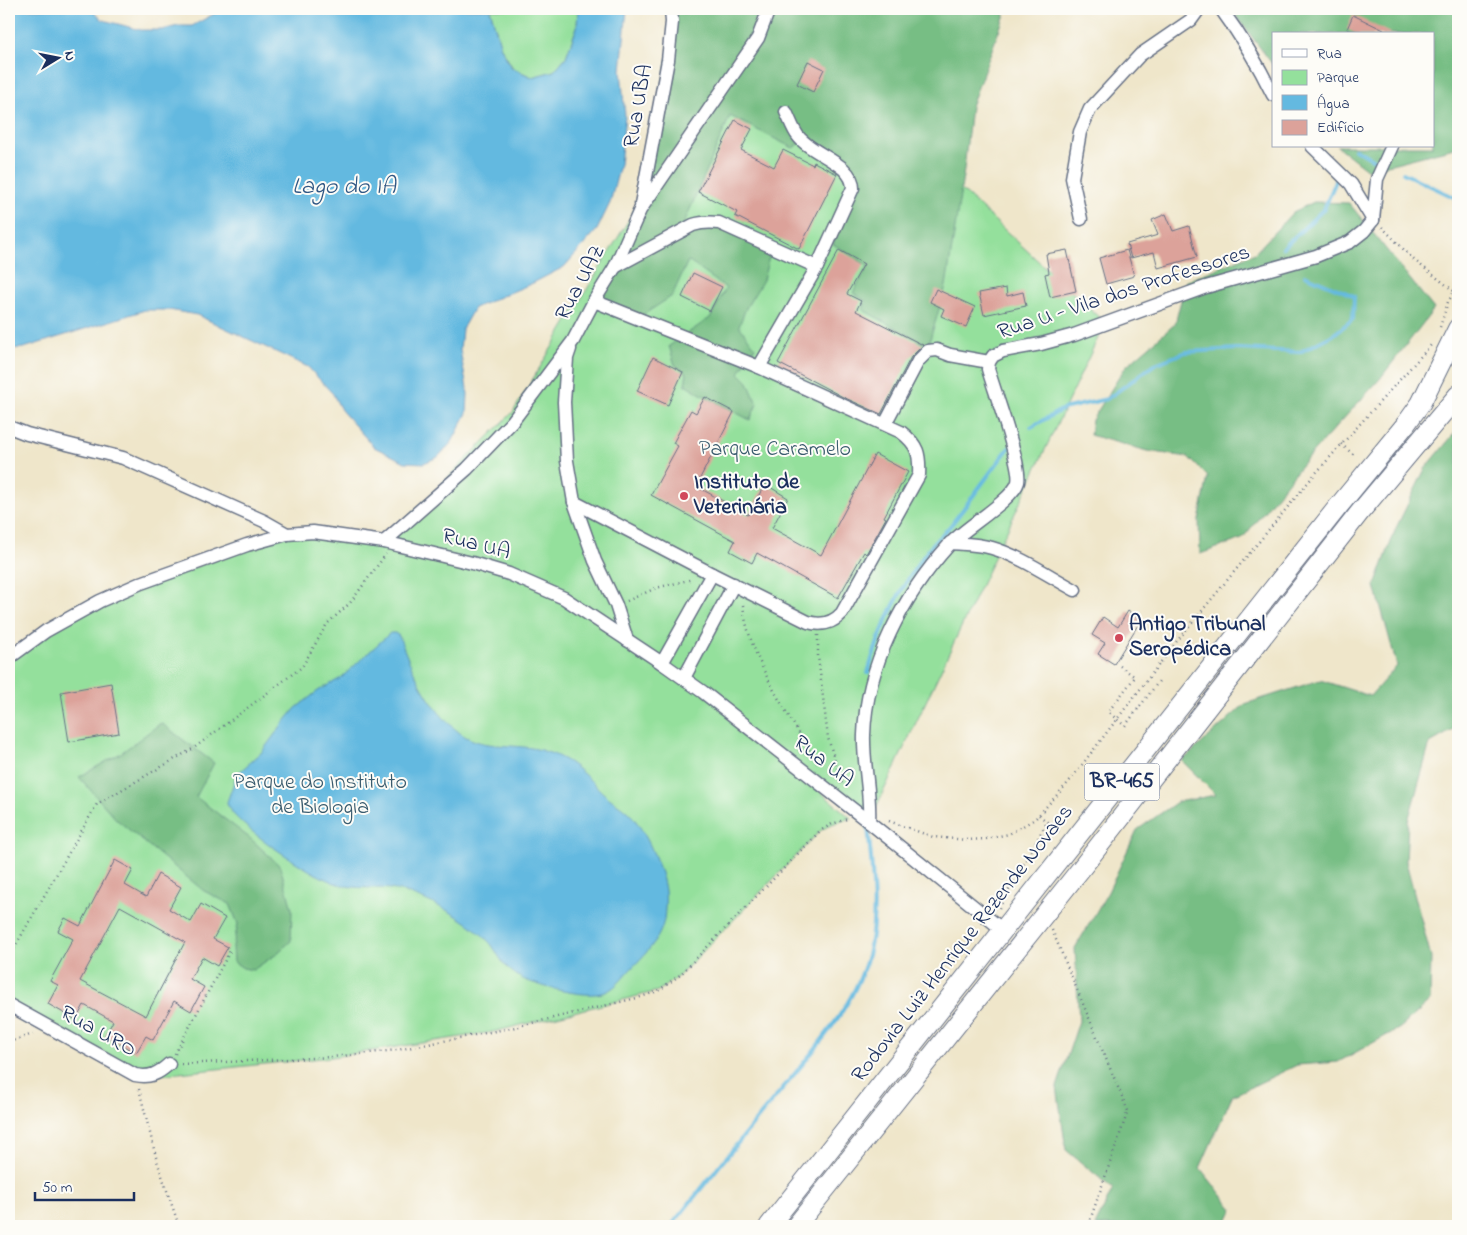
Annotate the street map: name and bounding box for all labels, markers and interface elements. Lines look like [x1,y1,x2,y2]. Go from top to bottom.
north arrow [32,32,82,82]
legend [1272,32,1434,148]
text: Rua [1317,43,1342,65]
text: N [58,50,80,62]
street label: Rua UBA [616,62,662,150]
text: Parque [1317,67,1359,89]
text: Água [1317,93,1350,116]
text: Edifício [1317,117,1364,139]
water label: Lago do IA [292,170,397,205]
street label: Rua U - Vila dos Professores [994,237,1254,349]
street label: Rua UAZ [548,239,614,327]
park label: Parque Caramelo [699,434,851,466]
place label: Instituto de Veterinária [693,467,800,524]
marker: Instituto de Veterinária [678,490,690,502]
street label: Rua UA [438,521,514,569]
place label: Antigo Tribunal Seropédica [1129,609,1266,666]
marker: Antigo Tribunal Seropédica [1113,632,1125,644]
street label: Rua UA [786,728,860,796]
road number: BR-465 [1084,764,1160,800]
park label: Parque do Instituto de Biologia [233,767,407,825]
street label: Rodovia Luiz Henrique Rezende Novaes [844,798,1082,1090]
street label: Rua URO [54,998,142,1066]
scale bar [35,1170,134,1202]
text: 50 m [42,1177,73,1199]

